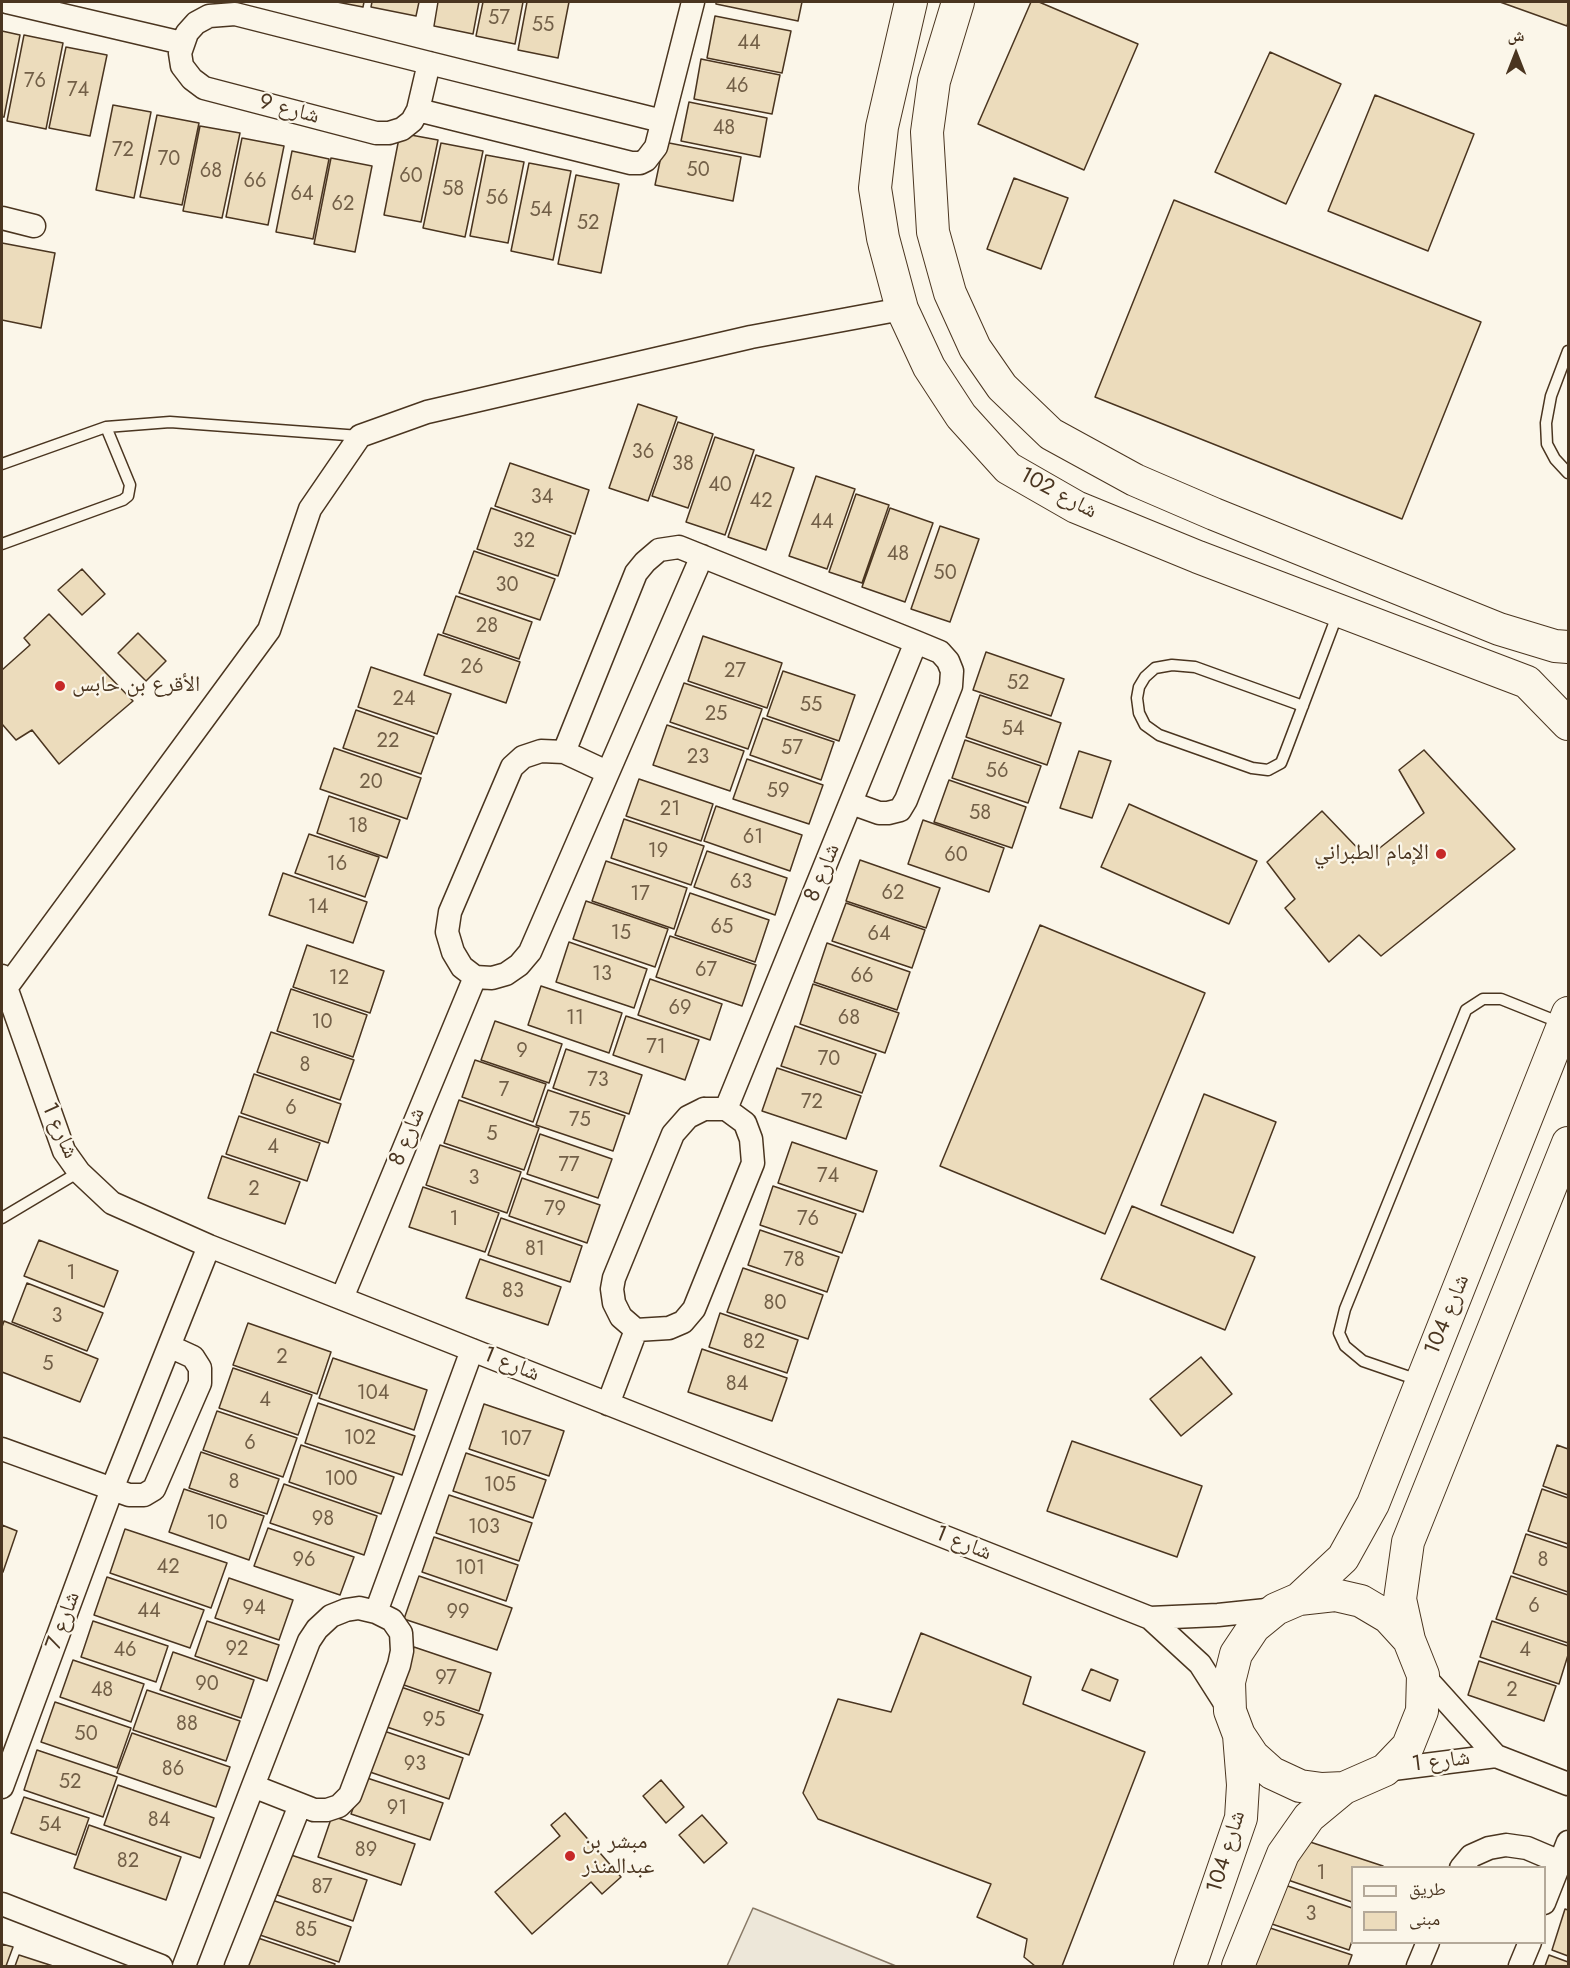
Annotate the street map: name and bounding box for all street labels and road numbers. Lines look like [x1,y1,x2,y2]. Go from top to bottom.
street label: شارع 9 [256,89,322,131]
street label: شارع 102 [1015,463,1101,525]
street label: شارع 8 [799,840,847,906]
street label: شارع 1 [35,1099,83,1163]
street label: شارع 8 [384,1104,432,1170]
street label: شارع 104 [1420,1271,1476,1359]
street label: شارع 1 [479,1342,543,1388]
street label: شارع 1 [931,1521,995,1567]
street label: شارع 7 [41,1588,87,1654]
street label: شارع 1 [1410,1745,1472,1779]
street label: شارع 104 [1202,1808,1252,1896]

